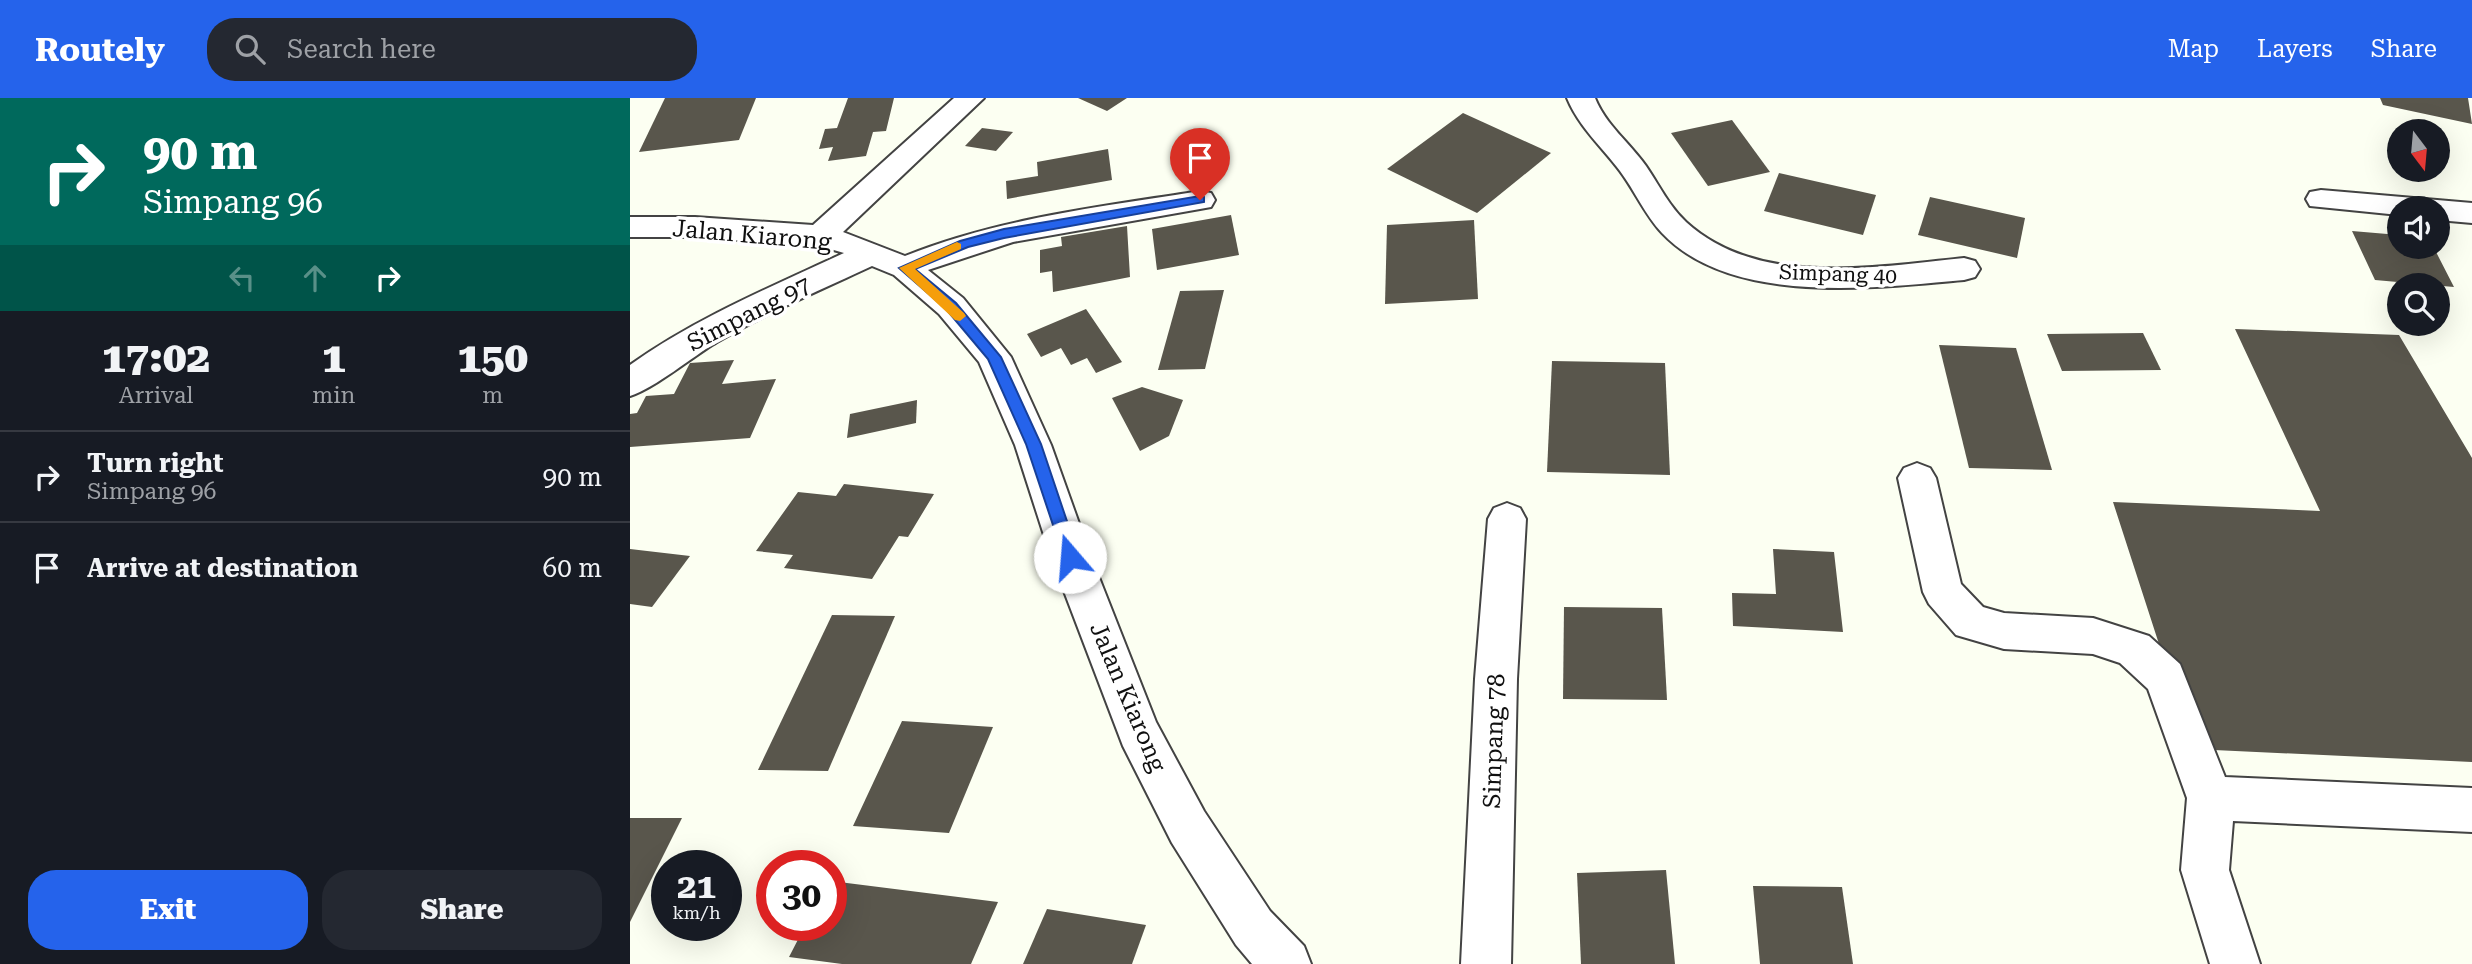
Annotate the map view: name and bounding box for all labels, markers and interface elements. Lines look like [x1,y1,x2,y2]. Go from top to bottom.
search box [207,18,697,81]
text: Routely [35,30,165,69]
icon: search [231,30,269,68]
text: Search here [287,34,436,64]
text: Map [2168,35,2219,63]
text: Layers [2257,35,2333,63]
text: Share [2371,35,2437,63]
north arrow [2387,119,2450,182]
map controls [2387,119,2450,336]
text: 90 m [143,124,258,181]
icon: right [28,126,119,217]
pin [1170,128,1230,200]
icon: arrive [1181,139,1219,177]
text: Simpang 96 [143,183,323,221]
button: sound [2387,196,2450,259]
street label: Jalan Kiarong [671,214,833,256]
icon: left [223,259,261,297]
icon: ahead [296,259,334,297]
icon: right [369,259,407,297]
street label: Simpang 40 [1779,260,1897,288]
street label: Simpang 97 [682,271,816,357]
button: search [2387,273,2450,336]
text: 17:02 [102,333,210,382]
text: 1 [322,333,346,382]
text: 150 [457,333,528,382]
text: Arrival [119,382,193,409]
text: min [312,382,355,409]
text: m [482,382,503,409]
text: Turn right [87,448,223,478]
icon: right [28,458,66,496]
text: 90 m [543,462,602,492]
text: Simpang 96 [87,478,216,505]
position arrow [1033,520,1107,594]
icon: arrive [28,549,66,587]
text: Arrive at destination [87,553,358,583]
text: 60 m [543,553,602,583]
street label: Jalan Kiarong [1084,618,1172,776]
street label: Simpang 78 [1478,673,1510,809]
speed limit sign: 30 [756,850,847,941]
text: 21 [677,866,716,907]
button: Exit [28,870,308,950]
button: Share [322,870,602,950]
text: km/h [672,902,721,923]

